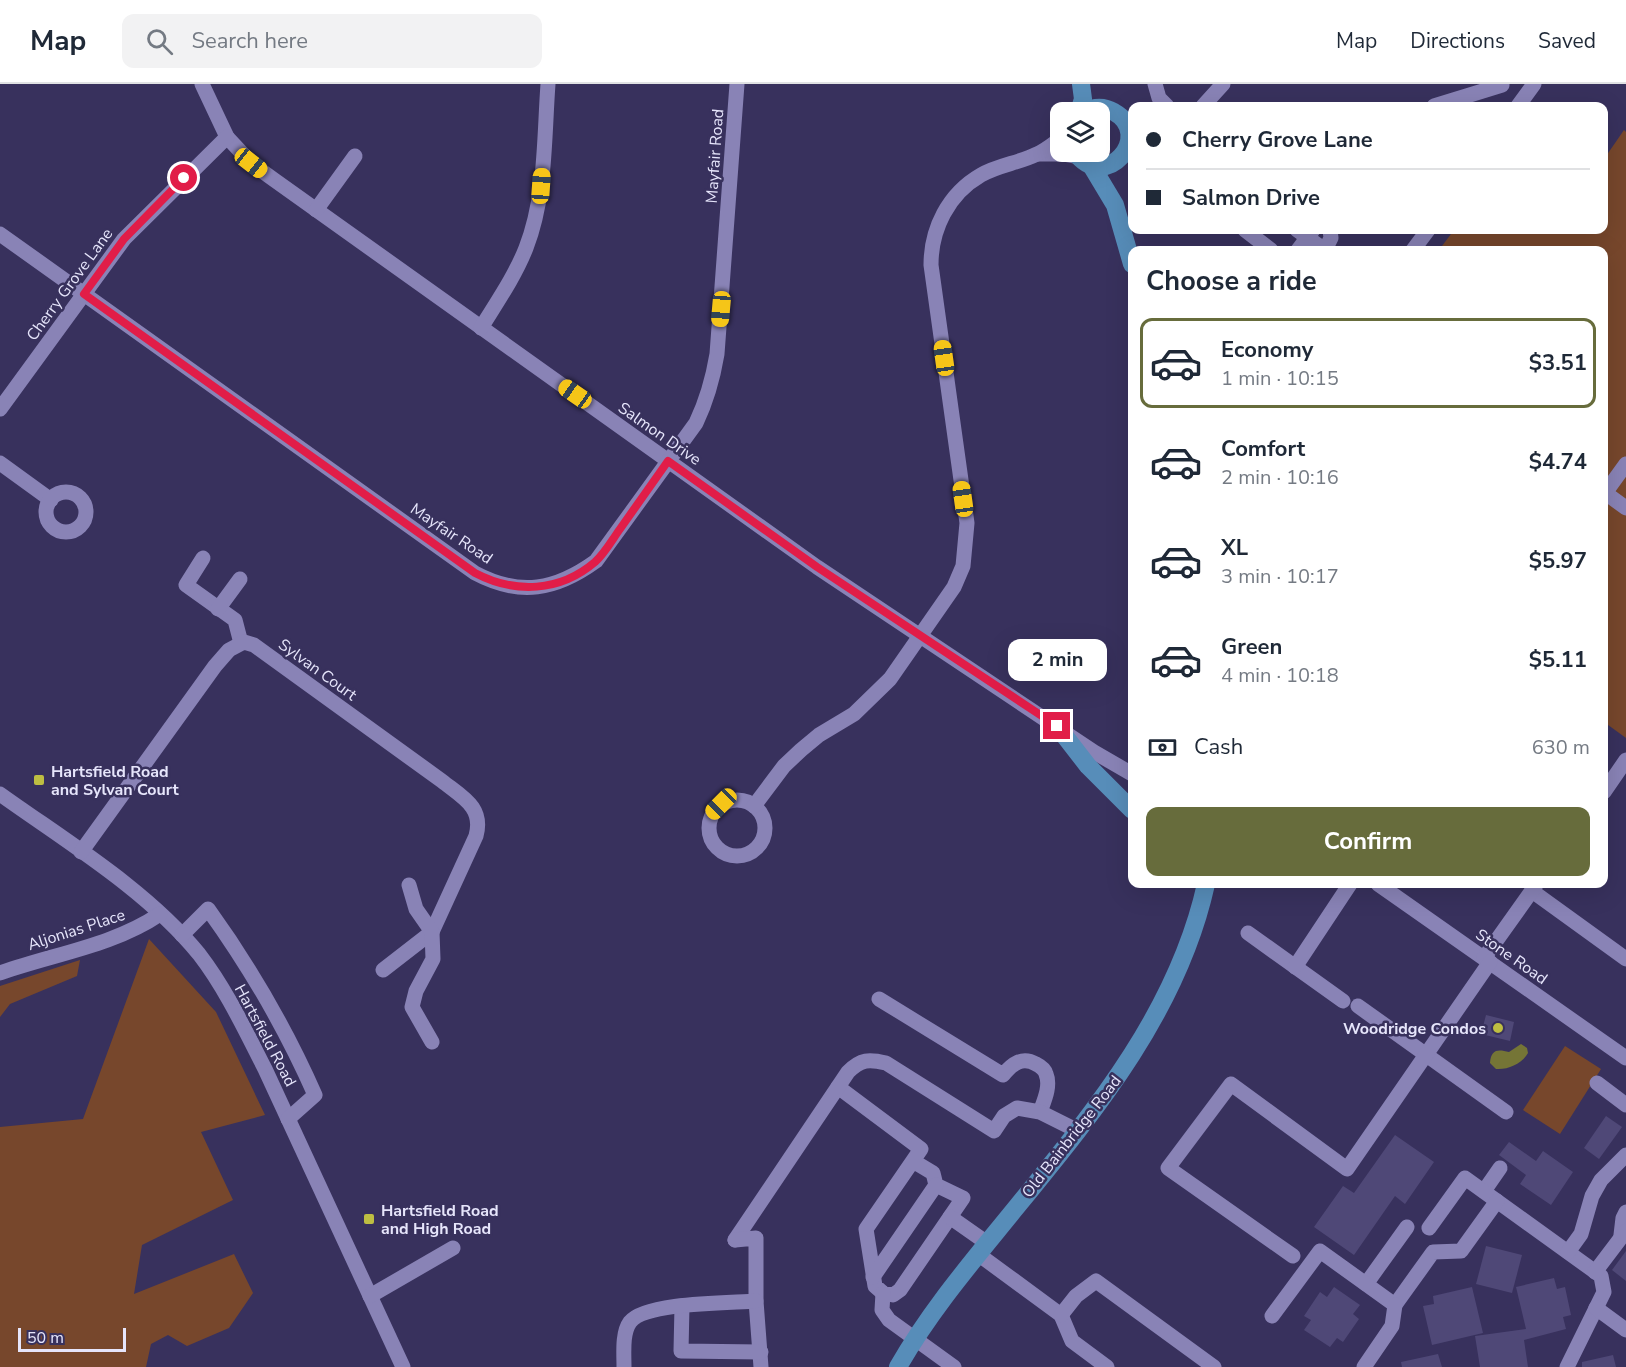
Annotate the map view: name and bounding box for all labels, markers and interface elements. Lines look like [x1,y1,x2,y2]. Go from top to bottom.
search box [122,14,542,68]
text: Map [30,22,86,60]
icon: search [143,25,176,58]
text: Search here [191,26,308,56]
text: Map [1336,27,1377,55]
text: Directions [1410,27,1505,55]
text: Saved [1538,27,1596,55]
map controls [1050,102,1110,162]
button: layers [1050,102,1110,162]
street label: Mayfair Road [701,108,729,204]
text: Cherry Grove Lane [1182,125,1373,155]
car [231,145,271,181]
route start [170,164,197,191]
car [531,167,551,205]
text: Salmon Drive [1182,183,1320,213]
street label: Cherry Grove Lane [21,224,118,345]
text: Choose a ride [1146,263,1317,300]
car [710,290,732,328]
text: Economy [1221,335,1313,365]
icon: car [1149,336,1203,390]
car [933,339,955,377]
text: $3.51 [1529,348,1587,378]
text: 1 min · 10:15 [1221,365,1339,392]
car [555,376,595,412]
street label: Salmon Drive [613,397,705,471]
text: Comfort [1221,434,1305,464]
icon: car [1149,435,1203,489]
text: $4.74 [1529,447,1587,477]
text: 2 min · 10:16 [1221,464,1339,491]
car [952,480,974,518]
street label: Mayfair Road [406,498,497,569]
text: XL [1221,533,1248,563]
icon: car [1149,534,1203,588]
text: $5.97 [1529,546,1587,576]
text: 3 min · 10:17 [1221,563,1339,590]
text: Green [1221,632,1282,662]
icon: car [1149,633,1203,687]
street label: Sylvan Court [274,634,361,706]
callout: 2 min [1008,639,1106,681]
text: $5.11 [1529,645,1587,675]
text: 2 min [1032,646,1083,673]
text: 4 min · 10:18 [1221,662,1339,689]
route end [1043,712,1070,739]
icon: cash [1146,731,1179,764]
text: Cash [1194,732,1243,762]
text: 630 m [1532,734,1590,761]
place label: Hartsfield Road and Sylvan Court [51,761,180,801]
marker: Hartsfield Road and Sylvan Court [32,773,46,787]
car [702,785,740,823]
button: Confirm [1146,807,1590,876]
street label: Aljonias Place [25,904,128,956]
street label: Stone Road [1471,924,1552,990]
street label: Hartsfield Road [229,980,301,1090]
place label: Woodridge Condos [1343,1018,1486,1040]
marker: Woodridge Condos [1491,1021,1505,1035]
street label: Old Bainbridge Road [1017,1071,1127,1202]
place label: Hartsfield Road and High Road [381,1200,499,1240]
marker: Hartsfield Road and High Road [362,1212,376,1226]
scale bar [18,1325,126,1352]
text: 50 m [27,1327,64,1349]

